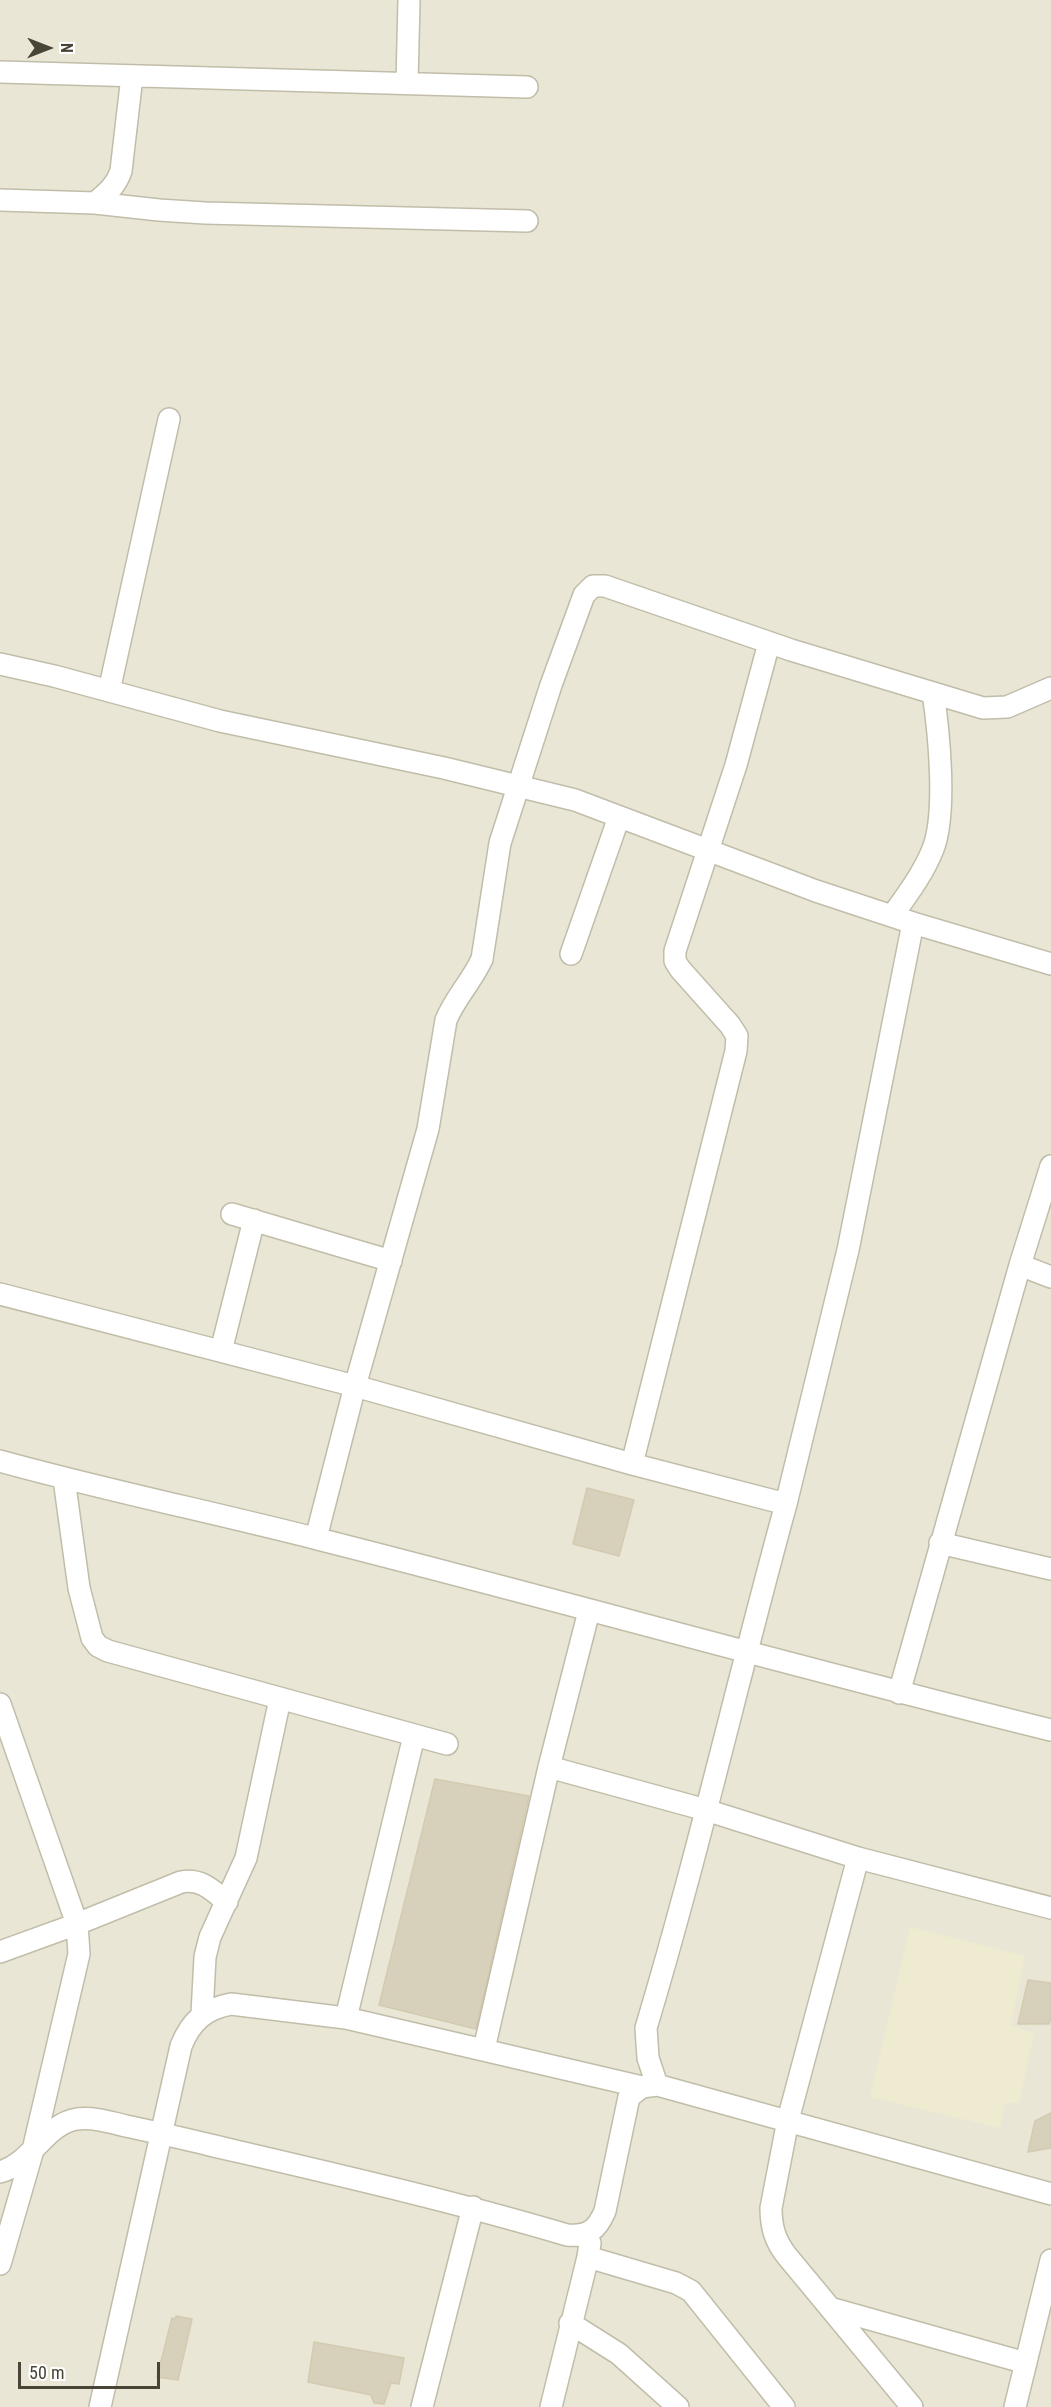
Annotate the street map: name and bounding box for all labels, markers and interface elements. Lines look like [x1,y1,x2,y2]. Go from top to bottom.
north arrow [18,18,78,78]
text: N [57,43,76,53]
scale bar [21,2350,164,2388]
text: 50 m [29,2362,64,2383]

